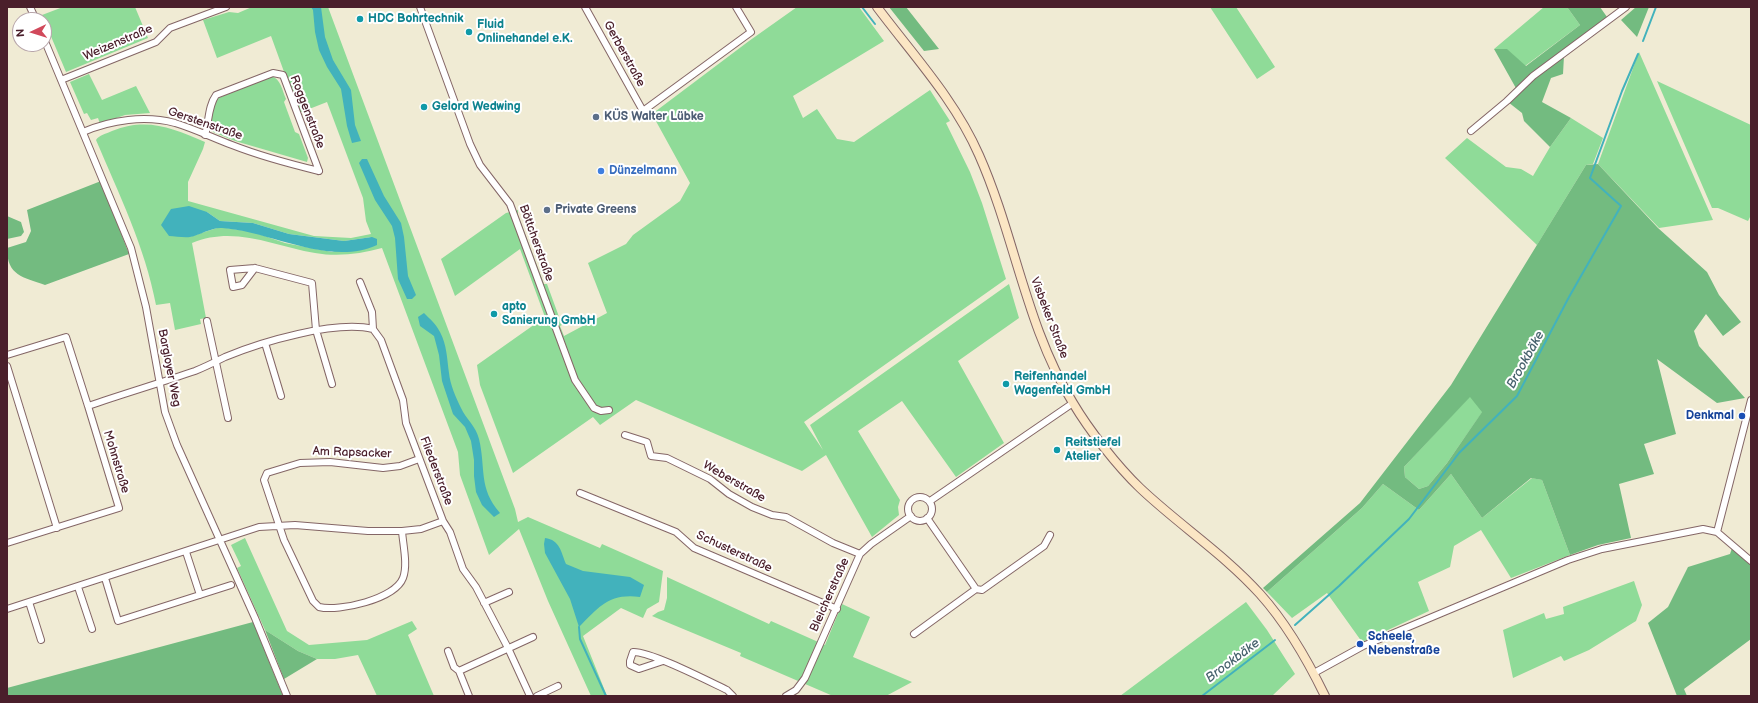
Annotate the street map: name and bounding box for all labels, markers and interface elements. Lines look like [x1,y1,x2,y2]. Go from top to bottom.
north arrow [12,12,52,52]
place label: HDC Bohrtechnik [368,12,464,26]
marker: HDC Bohrtechnik [355,14,365,24]
place label: Fluid Onlinehandel e.K. [477,18,573,46]
street label: Gerberstraße [600,19,648,89]
street label: Weizenstraße [81,22,155,64]
marker: Fluid Onlinehandel e.K. [464,27,474,37]
text: N [14,28,27,37]
street label: Roggenstraße [286,73,328,151]
place label: Gelord Wedwing [432,100,521,114]
marker: Gelord Wedwing [419,102,429,112]
street label: Gerstenstraße [166,105,244,143]
place label: KÜS Walter Lübke [604,110,704,124]
marker: KÜS Walter Lübke [591,112,601,122]
place label: Dünzelmann [609,164,677,178]
marker: Dünzelmann [596,166,606,176]
street label: Böttcherstraße [515,203,557,283]
place label: Private Greens [555,203,636,217]
marker: Private Greens [542,205,552,215]
street label: Visbeker Straße [1027,275,1071,361]
place label: apto Sanierung GmbH [502,300,596,328]
marker: apto Sanierung GmbH [489,309,499,319]
street label: Bargloyer Weg [154,328,184,408]
water label: Brookbäke [1504,328,1548,392]
place label: Reifenhandel Wagenfeld GmbH [1014,370,1111,398]
marker: Reifenhandel Wagenfeld GmbH [1001,379,1011,389]
place label: Denkmal [1686,409,1734,423]
marker: Denkmal [1737,411,1747,421]
street label: Mohnstraße [100,429,132,495]
street label: Fliederstraße [416,435,456,507]
place label: Reitstiefel Atelier [1065,436,1121,464]
street label: Am Rapsacker [312,444,392,462]
marker: Reitstiefel Atelier [1052,445,1062,455]
street label: Weberstraße [700,458,768,506]
street label: Schusterstraße [694,528,774,576]
street label: Bleicherstraße [807,556,853,634]
place label: Scheele, Nebenstraße [1368,630,1440,658]
water label: Brookbäke [1203,636,1263,686]
marker: Scheele, Nebenstraße [1355,639,1365,649]

